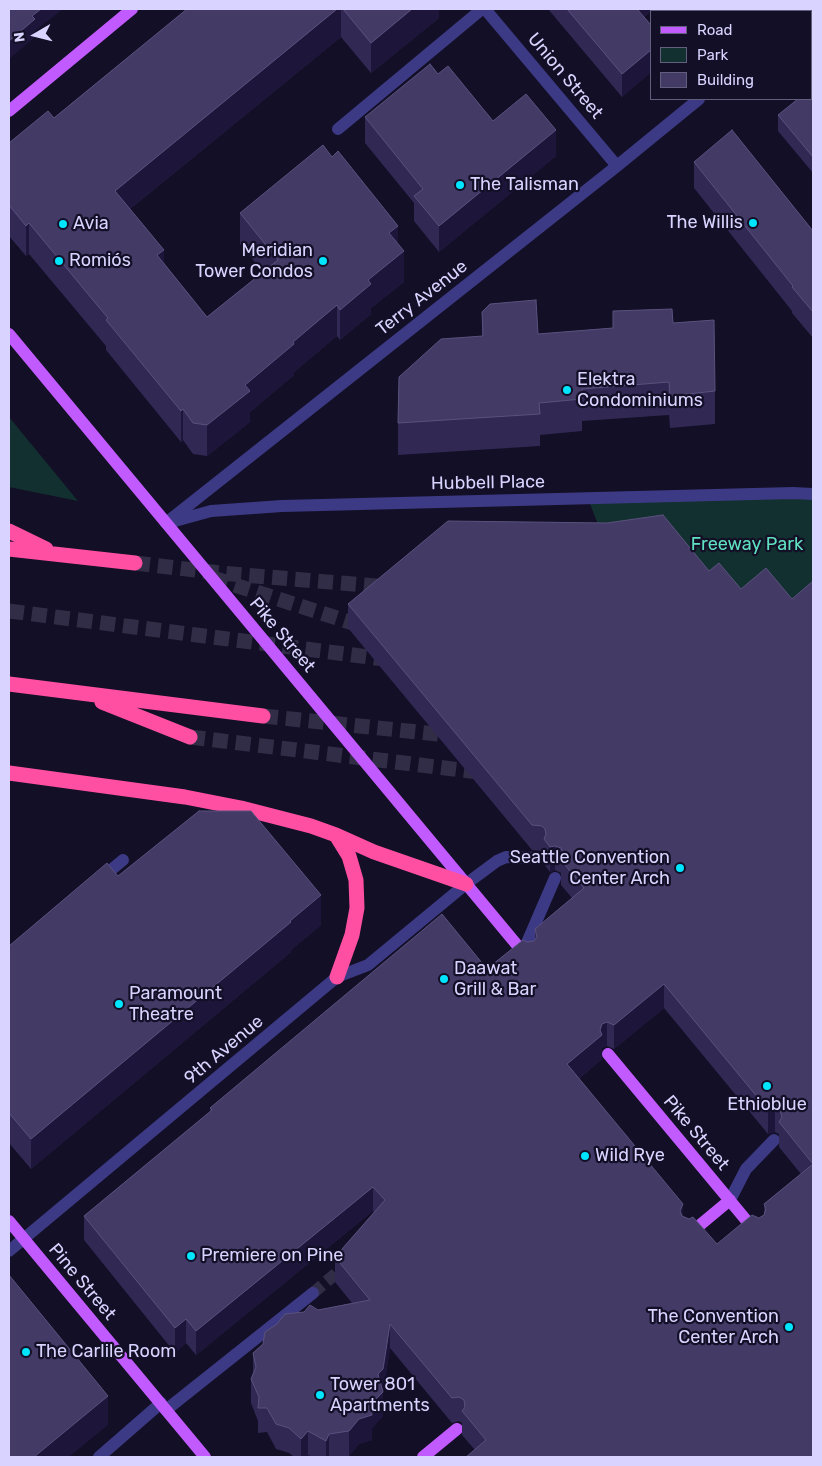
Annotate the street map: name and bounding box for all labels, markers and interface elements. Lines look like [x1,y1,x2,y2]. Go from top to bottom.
north arrow [10,10,60,60]
legend [650,10,812,100]
text: Road [697,21,733,39]
street label: Union Street [523,29,607,123]
text: N [11,31,29,43]
text: Park [697,46,728,64]
text: Building [697,71,754,89]
place label: The Talisman [470,174,579,196]
marker: The Talisman [454,179,466,191]
place label: The Willis [666,212,743,234]
place label: Avia [73,213,109,235]
marker: The Willis [747,217,759,229]
marker: Avia [57,218,69,230]
place label: Meridian Tower Condos [195,240,313,282]
place label: Romiós [69,250,131,272]
marker: Romiós [53,255,65,267]
marker: Meridian Tower Condos [317,255,329,267]
street label: Terry Avenue [372,256,472,340]
place label: Elektra Condominiums [577,369,703,412]
marker: Elektra Condominiums [561,384,573,396]
street label: Hubbell Place [431,471,545,495]
park label: Freeway Park [691,534,803,556]
street label: Pike Street [244,593,320,677]
place label: Seattle Convention Center Arch [510,847,670,890]
marker: Seattle Convention Center Arch [674,862,686,874]
place label: Daawat Grill & Bar [454,958,536,1001]
marker: Daawat Grill & Bar [438,973,450,985]
place label: Paramount Theatre [129,983,222,1026]
marker: Paramount Theatre [113,998,125,1010]
street label: 9th Avenue [180,1011,268,1089]
marker: Ethioblue [761,1080,773,1092]
street label: Pike Street [658,1091,734,1175]
place label: Ethioblue [727,1094,807,1116]
place label: Wild Rye [595,1145,665,1167]
marker: Wild Rye [579,1150,591,1162]
street label: Pine Street [44,1239,120,1325]
place label: Premiere on Pine [201,1245,343,1267]
marker: Premiere on Pine [185,1250,197,1262]
place label: The Convention Center Arch [647,1306,779,1348]
marker: The Convention Center Arch [783,1321,795,1333]
place label: The Carlile Room [36,1341,176,1363]
marker: The Carlile Room [20,1346,32,1358]
place label: Tower 801 Apartments [330,1374,430,1416]
marker: Tower 801 Apartments [314,1389,326,1401]

